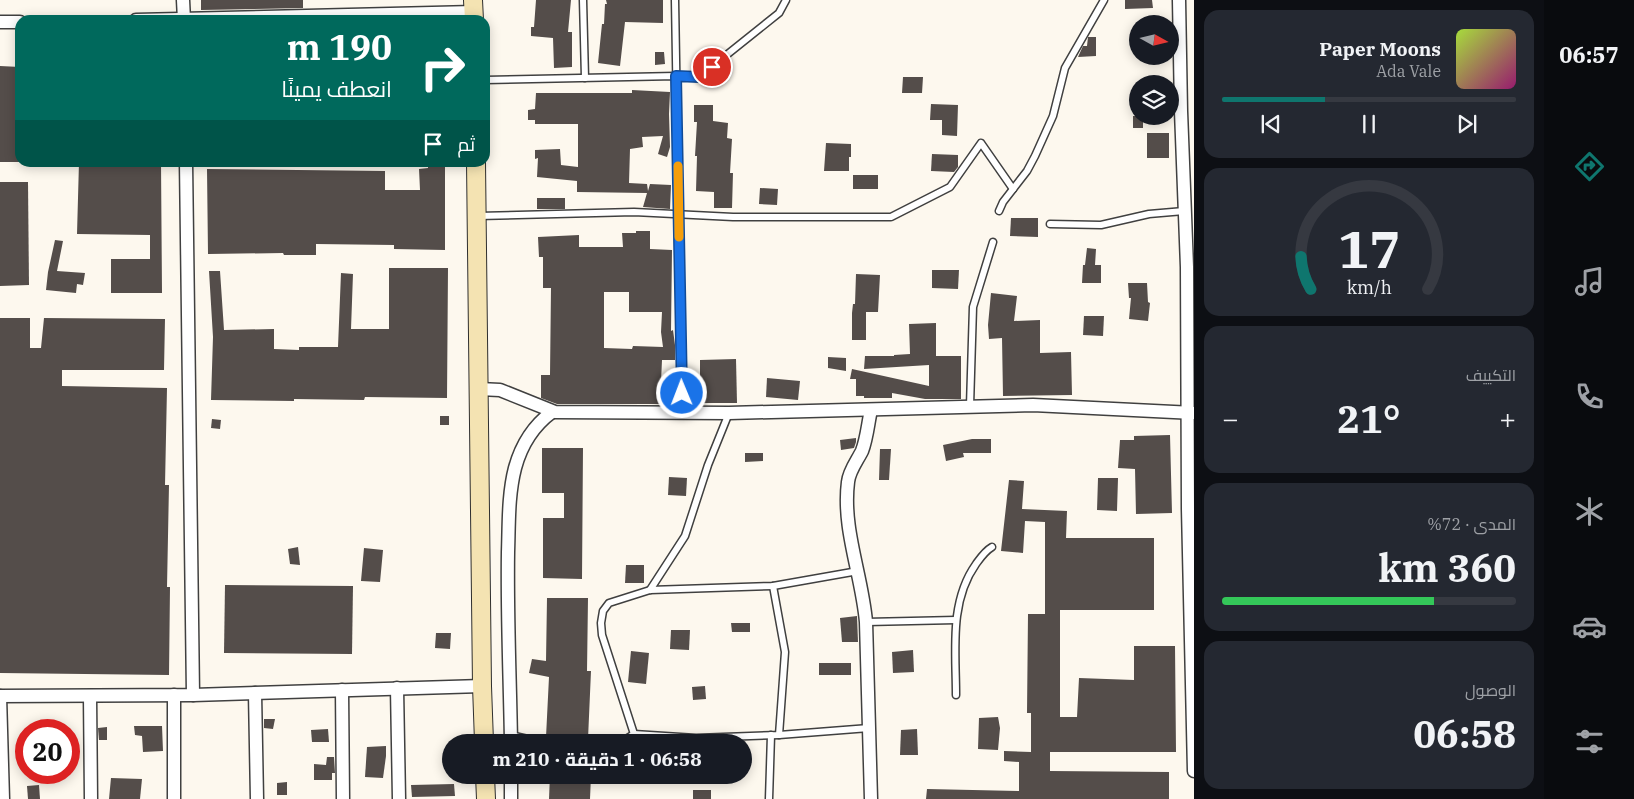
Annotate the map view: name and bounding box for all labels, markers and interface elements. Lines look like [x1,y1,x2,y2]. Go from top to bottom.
north arrow [1129,15,1179,65]
map controls [1129,15,1179,125]
text: 190 m [287,24,392,70]
icon: right [410,35,475,100]
text: Paper Moons [1319,37,1441,61]
text: 06:57 [1559,40,1619,69]
pin [691,46,733,88]
icon: arrive [698,53,726,81]
text: Ada Vale [1376,61,1441,81]
text: انعطف يمينًا [281,74,392,103]
button: layers [1129,75,1179,125]
icon: previous [1257,110,1285,138]
icon: pause [1355,110,1383,138]
icon: next [1453,110,1481,138]
icon: arrive [419,130,447,158]
text: ثم [457,132,475,156]
icon: directions [1572,149,1607,184]
text: 17 [1338,215,1400,282]
icon: music [1572,264,1607,299]
text: km/h [1346,276,1392,299]
text: التكييف [1466,365,1516,385]
position arrow [655,366,707,418]
icon: phone [1572,379,1607,414]
text: 21° [1337,394,1401,443]
text: − [1222,400,1239,437]
text: + [1499,400,1516,437]
icon: climate [1572,494,1607,529]
text: المدى · 72% [1427,514,1516,534]
text: 360 km [1378,543,1516,592]
icon: car [1572,609,1607,644]
text: الوصول [1465,680,1516,700]
text: 06:58 [1413,709,1516,758]
speed limit sign: 20 [15,719,80,784]
icon: filters [1572,724,1607,759]
text: 06:58 · 1 دقيقة · 210 m [492,747,702,771]

